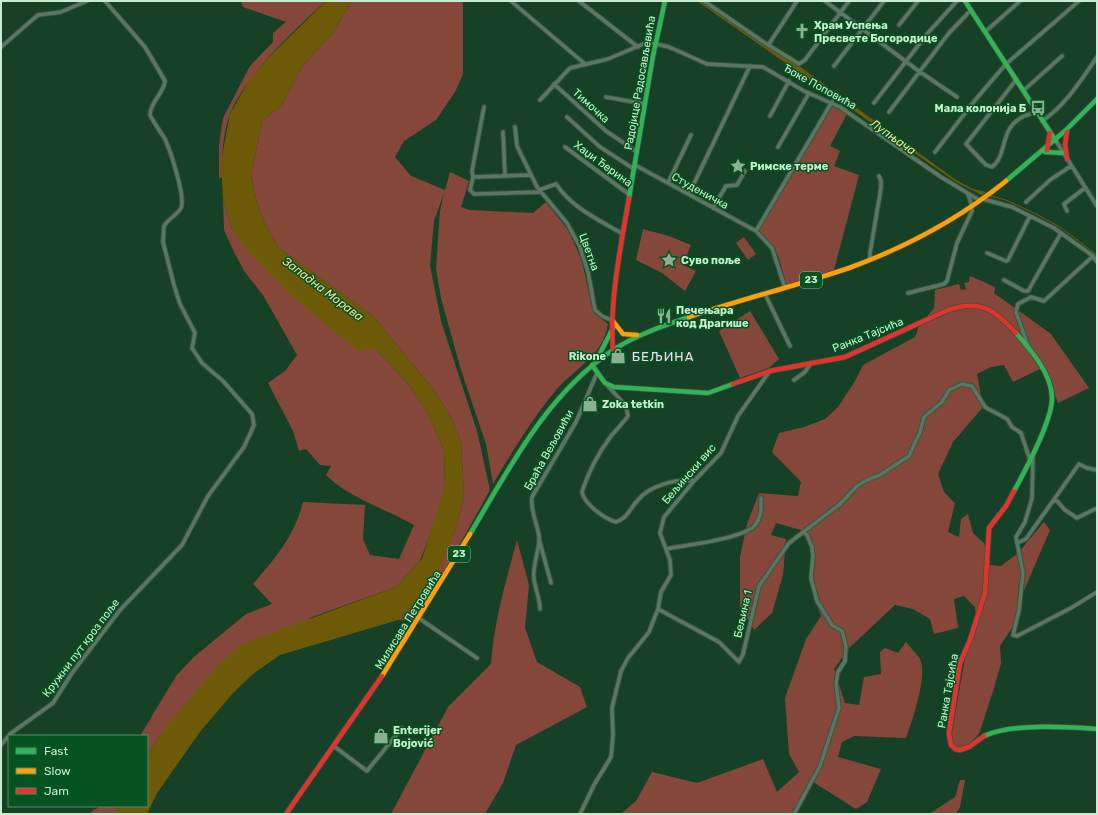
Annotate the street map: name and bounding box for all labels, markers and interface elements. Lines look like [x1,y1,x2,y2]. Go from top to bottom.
street label: Радојице Радосављевића [622,15,658,151]
place label: Храм Успења Пресвете Богородице [814,19,938,45]
church icon: Храм Успења Пресвете Богородице [793,22,811,40]
street label: Ђоке Поповића [781,62,859,112]
street label: Тимочка [570,86,612,126]
bus stop icon: Мала колонија Б [1029,99,1047,117]
place label: Мала колонија Б [935,102,1027,115]
water label: Лупњача [867,116,918,158]
street label: Хаџи Ђерина [571,138,635,190]
place icon: Римске терме [729,157,747,175]
place label: Римске терме [750,160,829,173]
street label: Студеничка [669,170,731,212]
street label: Цветна [576,232,602,272]
place icon: Суво поље [660,251,678,269]
water label: Западна Морава [279,254,366,324]
place label: Суво поље [681,254,741,267]
road number: 23 [800,272,822,288]
place label: Печењара код Драгише [676,304,749,330]
restaurant icon: Печењара код Драгише [655,307,673,325]
street label: Ранка Тајсића [831,315,905,355]
shop icon: Rikone [609,347,627,365]
district label: БЕЉИНА [632,349,694,364]
place label: Rikone [569,350,606,363]
shop icon: Zoka tetkin [581,395,599,413]
place label: Zoka tetkin [602,398,664,411]
street label: Браћа Вељовићи [522,408,576,492]
street label: Бељински вис [659,441,719,507]
road number: 23 [448,546,470,562]
street label: Милисава Петровића [372,568,444,672]
street label: Бељина 1 [731,589,755,639]
street label: Кружни пут кроз поље [40,596,122,700]
street label: Ранка Тајсића [935,653,961,729]
place label: Enterijer Bojović [393,724,442,750]
shop icon: Enterijer Bojović [372,727,390,745]
legend [8,735,148,807]
text: Fast [44,744,68,758]
text: Slow [44,764,71,778]
text: Jam [44,784,69,798]

